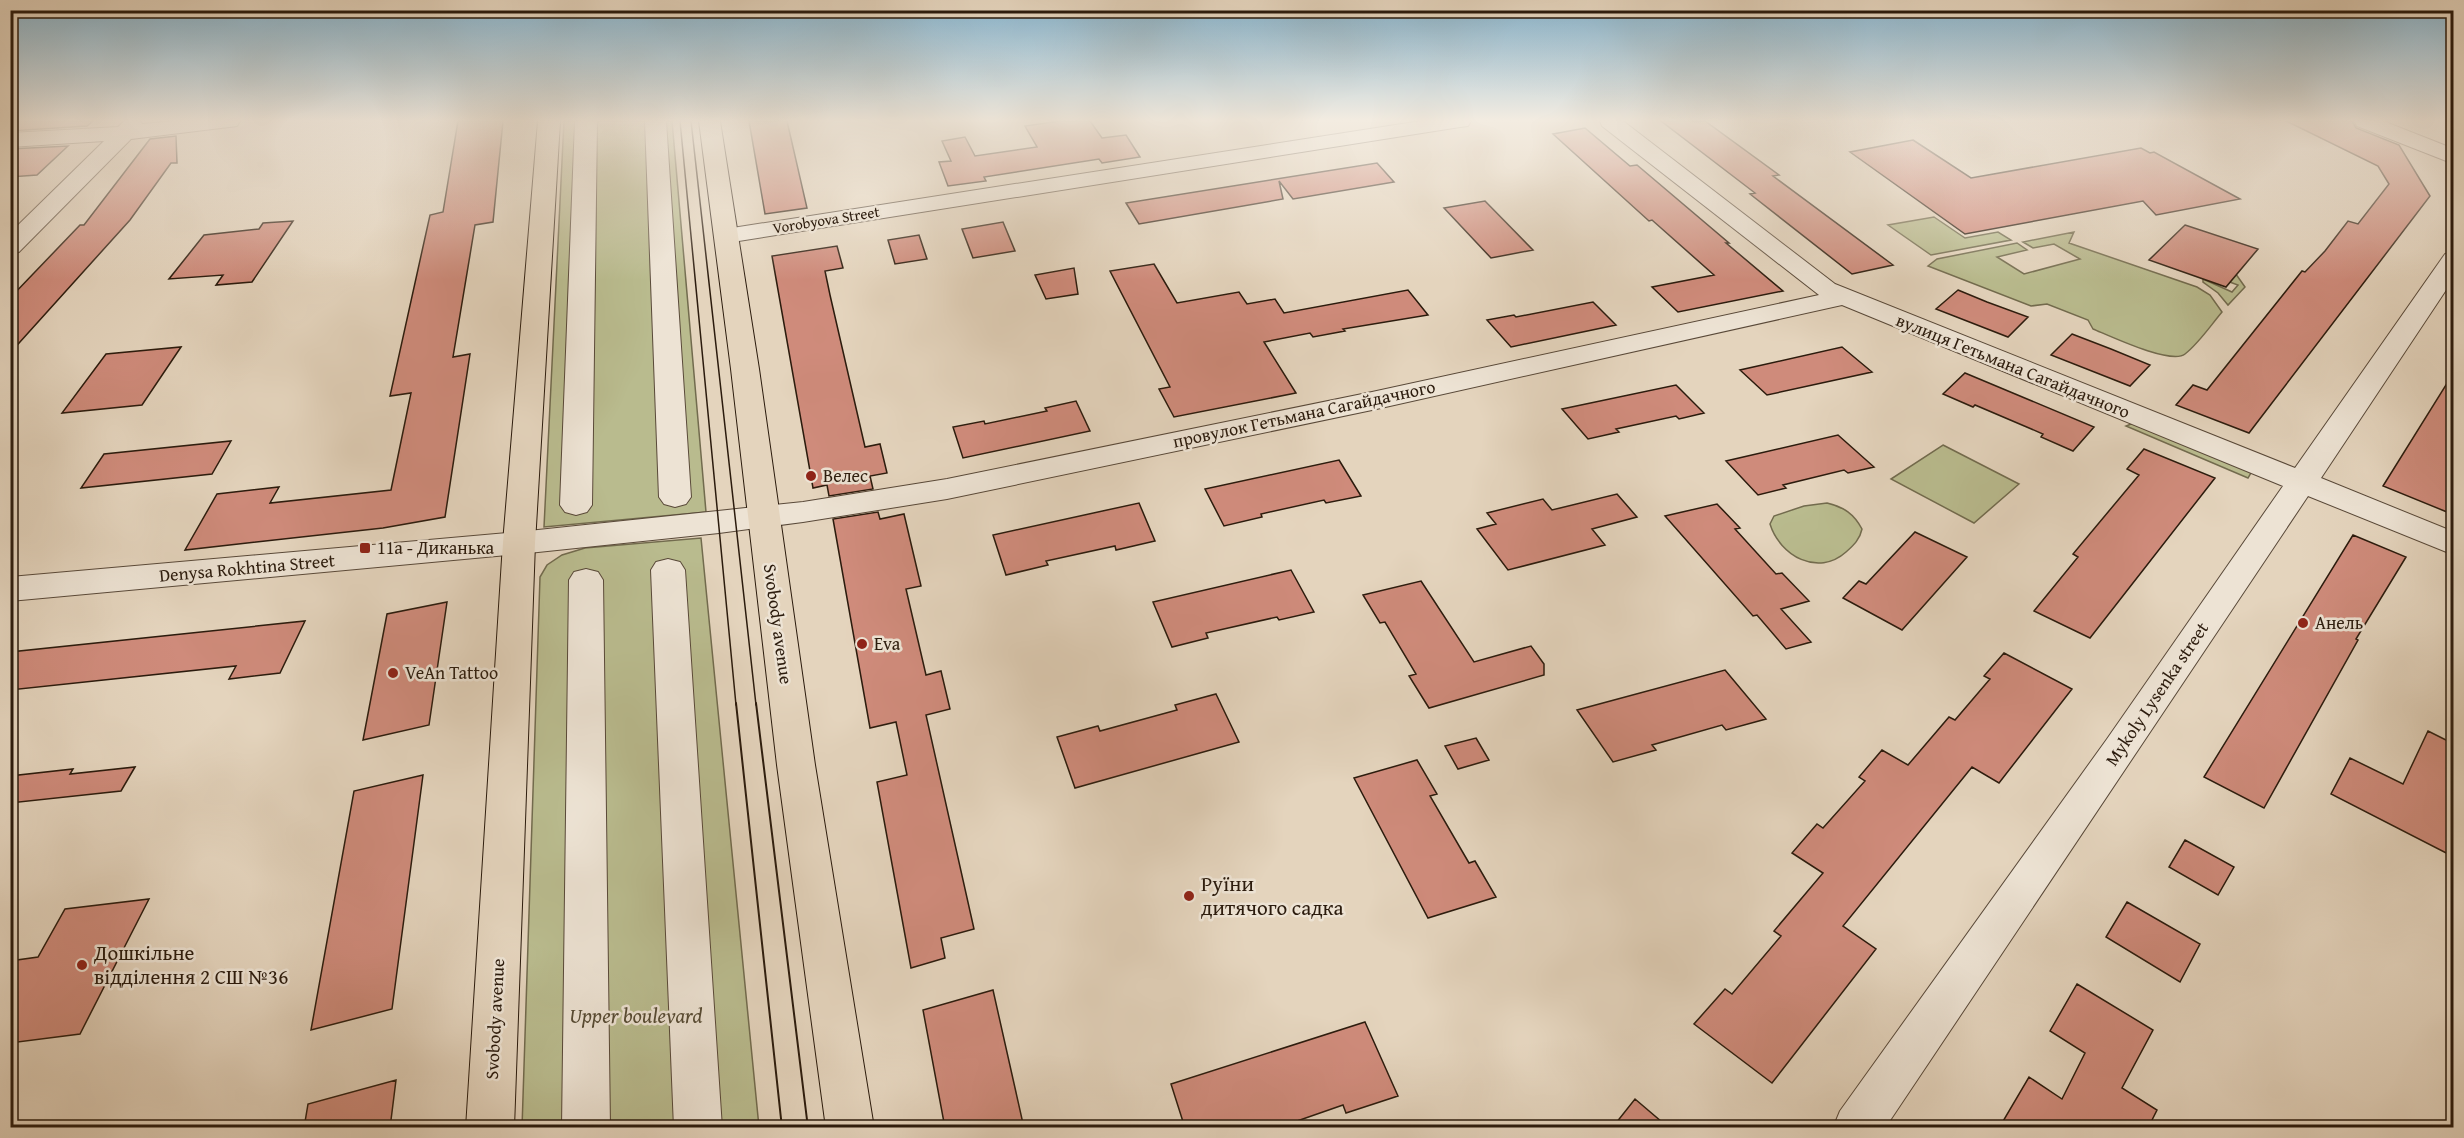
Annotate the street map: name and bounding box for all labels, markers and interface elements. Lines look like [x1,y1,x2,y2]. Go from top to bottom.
street label: Vorobyova Street [771,201,882,238]
street label: вулиця Гетьмана Сагайдачного [1892,306,2134,425]
street label: провулок Гетьмана Сагайдачного [1170,372,1438,455]
place label: Велес [823,462,868,489]
marker: Велес [804,469,818,483]
place label: 11а - Диканька [377,534,495,561]
marker: 11а - Диканька [358,541,372,555]
street label: Denysa Rokhtina Street [158,546,337,589]
street label: Svobody avenue [757,562,800,686]
place label: Анель [2315,609,2363,636]
street label: Mykoly Lysenka street [2098,616,2215,771]
marker: Анель [2296,616,2310,630]
place label: Eva [874,630,901,657]
marker: Eva [855,637,869,651]
place label: VeAn Tattoo [405,659,498,686]
marker: VeAn Tattoo [386,666,400,680]
place label: Руїни дитячого садка [1201,868,1344,923]
marker: Руїни дитячого садка [1182,889,1196,903]
place label: Дошкільне відділення 2 СШ №36 [93,937,288,992]
marker: Дошкільне відділення 2 СШ №36 [75,958,89,972]
street label: Svobody avenue [478,958,511,1080]
park label: Upper boulevard [569,1000,703,1031]

